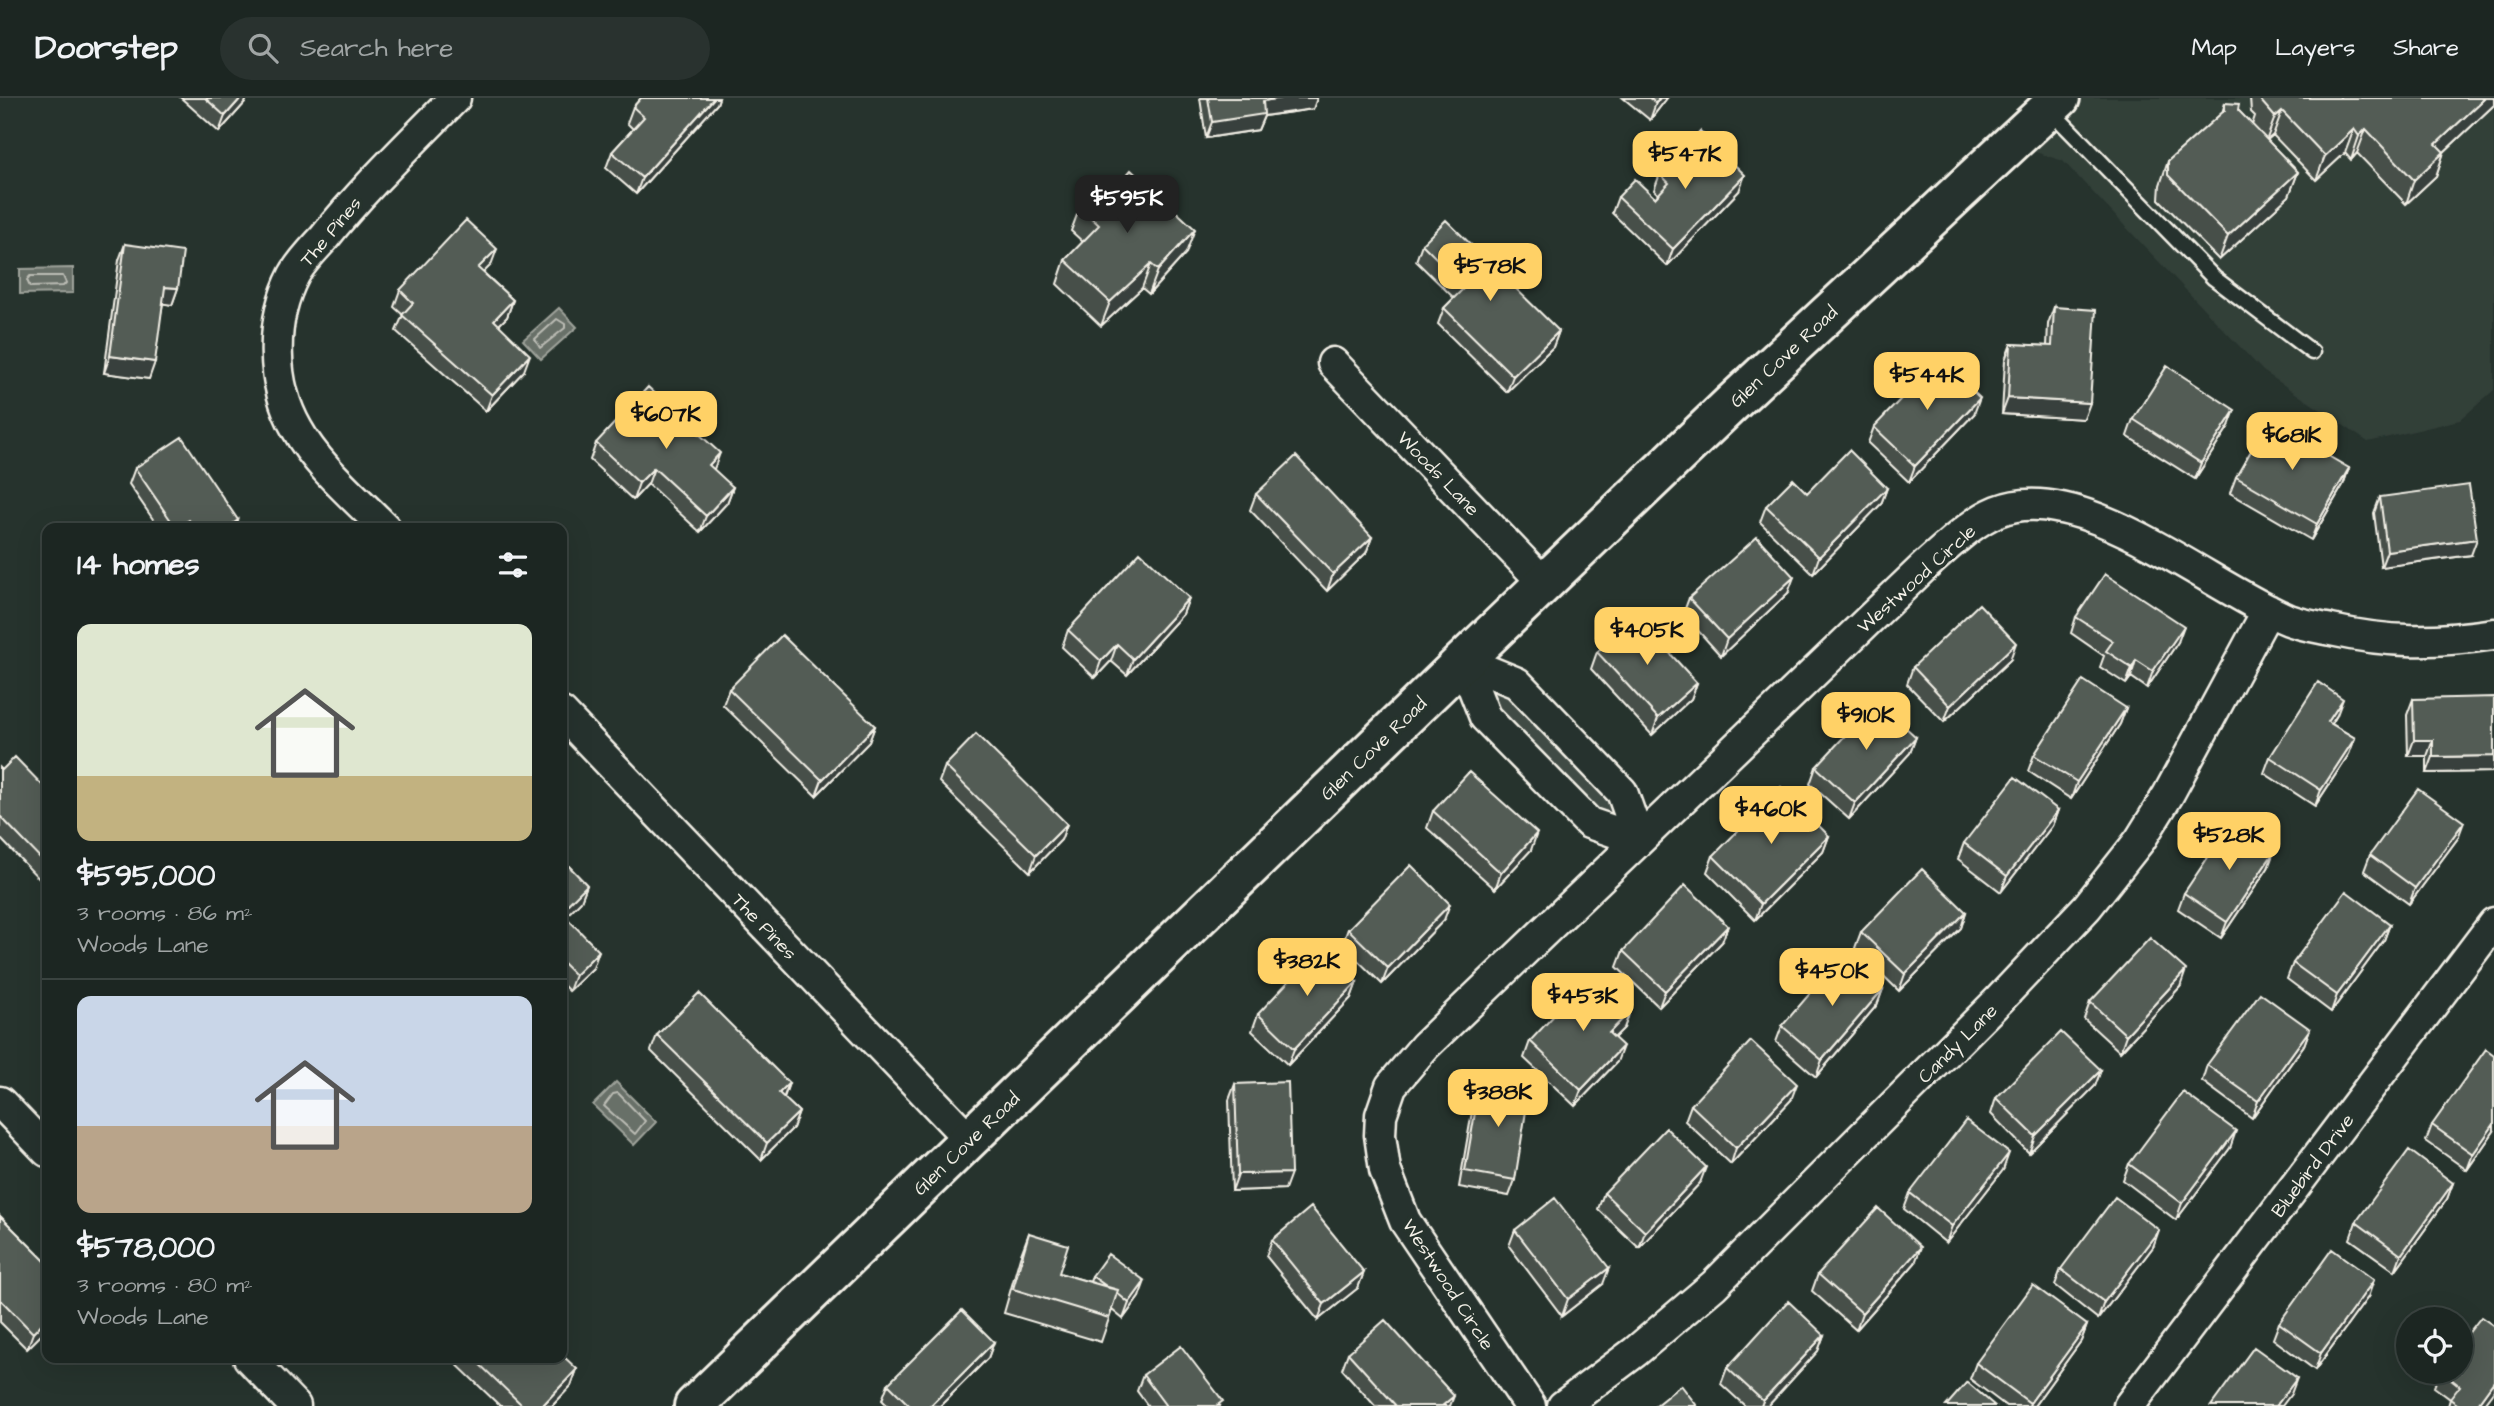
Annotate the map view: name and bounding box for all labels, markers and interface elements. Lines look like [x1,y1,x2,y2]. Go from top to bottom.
search box [220,17,710,80]
text: Doorstep [35,25,178,71]
icon: search [244,29,282,67]
text: Search here [300,30,453,66]
text: Map [2192,31,2237,65]
text: Layers [2275,31,2355,65]
text: Share [2393,31,2459,65]
pin: $547K [1636,132,1734,191]
text: $547K [1649,138,1721,170]
pin: $595K [1078,176,1176,235]
text: $595K [1091,182,1163,214]
street label: The Pines [294,191,368,273]
pin: $578K [1441,244,1539,303]
text: $578K [1454,250,1526,282]
street label: Glen Cove Road [1724,300,1844,414]
pin: $544K [1878,352,1976,412]
text: $544K [1890,359,1964,391]
pin: $607K [617,392,715,451]
text: $607K [631,398,701,430]
pin: $681K [2243,412,2341,472]
text: $681K [2262,419,2322,451]
street label: Woods Lane [1390,426,1485,523]
street label: Westwood Circle [1852,518,1982,640]
text: 14 homes [77,544,200,586]
icon: filters [494,546,532,584]
pin: $405K [1598,608,1696,667]
text: $405K [1610,614,1684,646]
icon: home [242,670,368,796]
street label: Glen Cove Road [1315,691,1434,807]
pin: $910K [1817,692,1915,752]
text: $910K [1837,699,1895,731]
pin: $460K [1722,786,1820,846]
text: $460K [1735,793,1807,825]
pin: $528K [2180,812,2278,872]
text: $528K [2193,819,2265,851]
text: $595,000 [77,855,215,897]
street label: The Pines [725,888,803,966]
text: 3 rooms · 86 m² [77,897,253,929]
text: Woods Lane [77,929,209,961]
pin: $382K [1258,939,1356,998]
text: $382K [1274,945,1340,977]
pin: $450K [1783,948,1881,1008]
text: $450K [1795,955,1869,987]
pin: $453K [1534,974,1632,1033]
text: $453K [1548,980,1618,1012]
street label: Candy Lane [1912,998,2005,1091]
icon: home [242,1042,368,1168]
pin: $388K [1449,1070,1547,1129]
text: $388K [1464,1076,1532,1108]
street label: Glen Cove Road [908,1086,1027,1202]
street label: Bluebird Drive [2265,1108,2361,1223]
street label: Westwood Circle [1395,1214,1500,1356]
text: $578,000 [77,1227,215,1269]
text: 3 rooms · 80 m² [77,1269,253,1301]
text: Woods Lane [77,1301,209,1333]
map controls [2396,1307,2473,1384]
button: locate [2396,1307,2473,1384]

